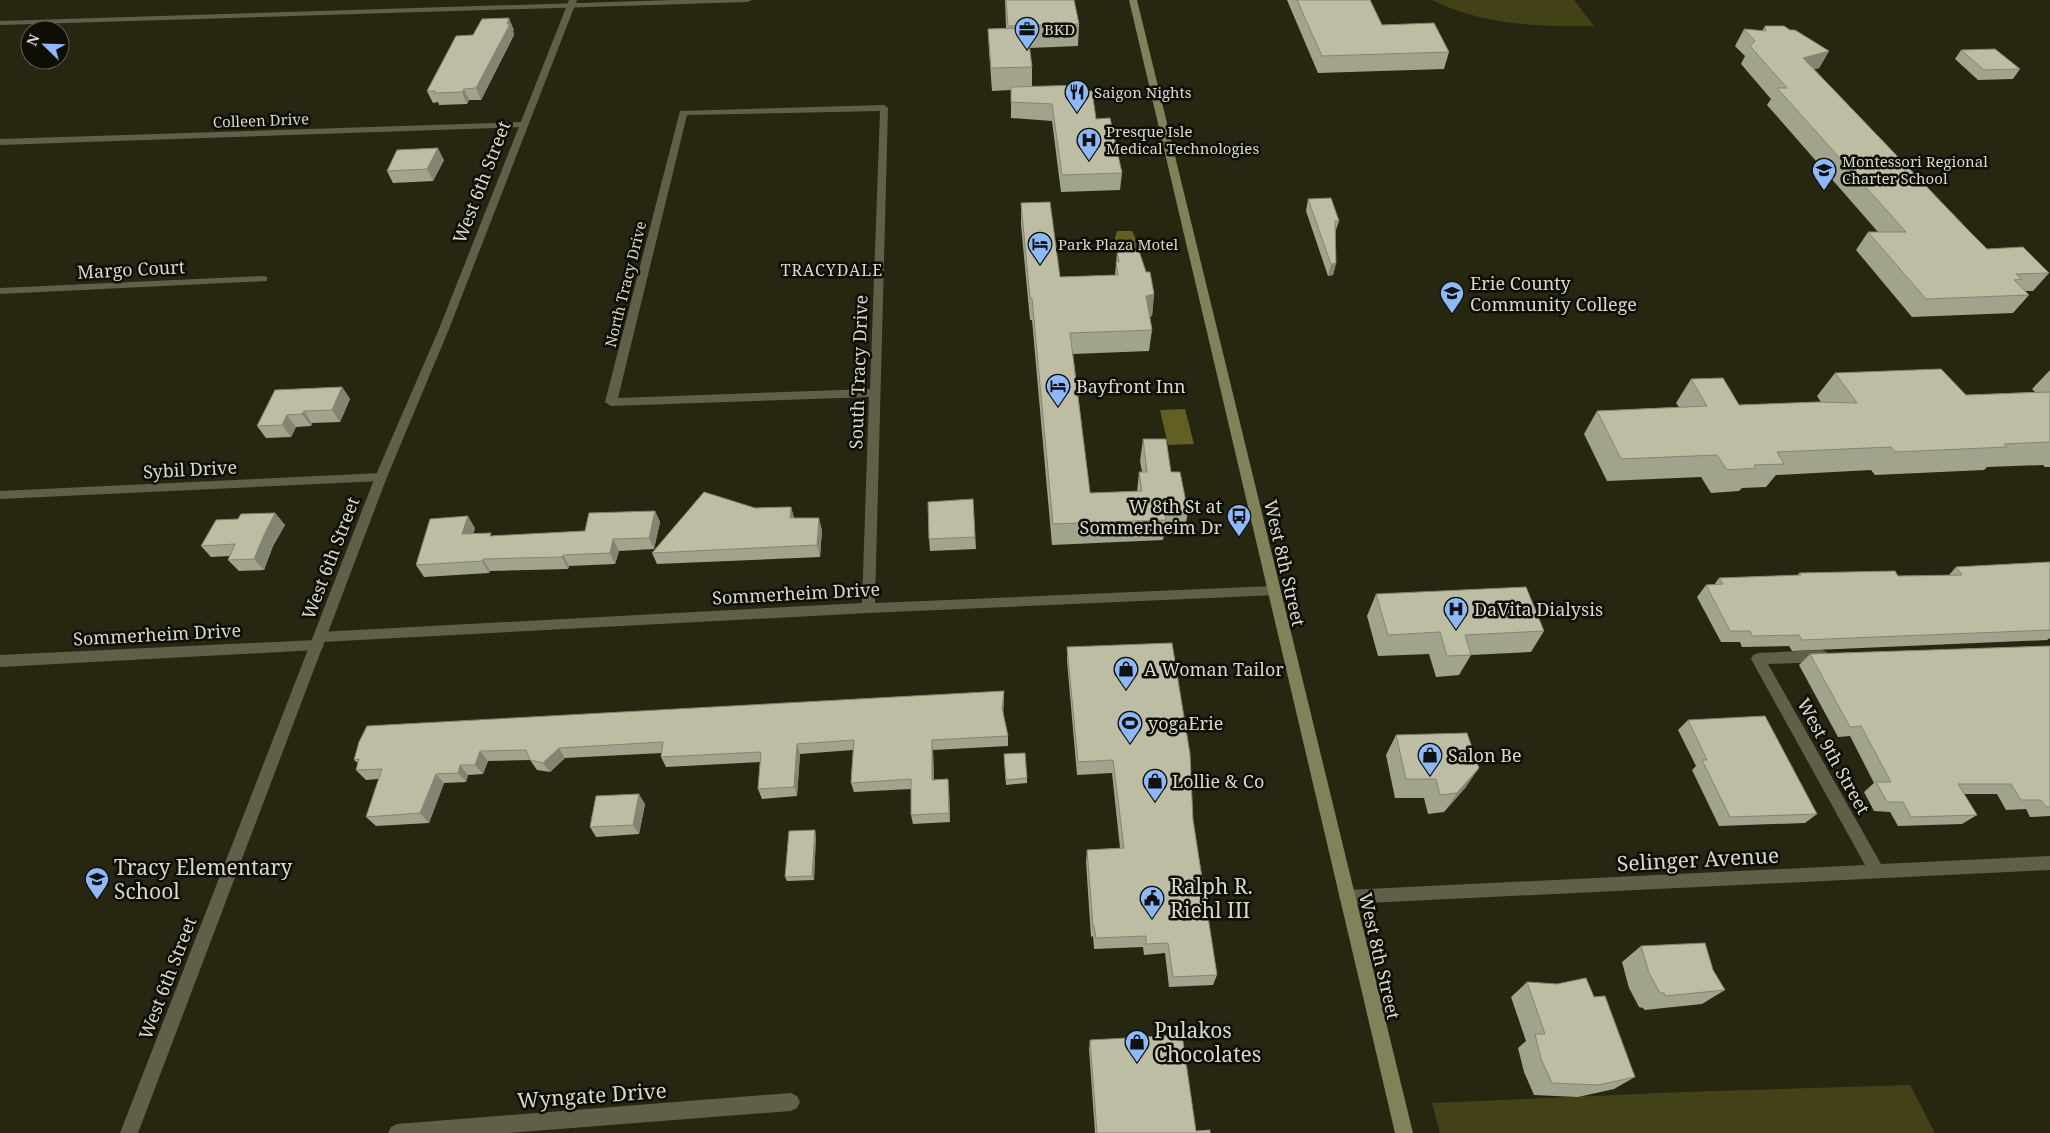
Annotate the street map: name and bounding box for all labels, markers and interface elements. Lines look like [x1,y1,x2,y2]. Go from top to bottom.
office icon: BKD [1014,16,1040,50]
place label: BKD [1044,19,1075,39]
north arrow [20,20,70,70]
text: N [22,31,43,49]
restaurant icon: Saigon Nights [1064,79,1090,113]
place label: Saigon Nights [1094,82,1192,102]
street label: Colleen Drive [213,108,309,132]
street label: West 6th Street [447,117,515,247]
place label: Presque Isle Medical Technologies [1106,121,1259,158]
hospital icon: Presque Isle Medical Technologies [1076,127,1102,161]
place label: Montessori Regional Charter School [1842,151,1988,188]
school or university icon: Montessori Regional Charter School [1811,157,1837,191]
street label: North Tracy Drive [600,219,650,349]
hotel icon: Park Plaza Motel [1027,231,1053,265]
place label: Park Plaza Motel [1058,234,1178,254]
street label: Margo Court [76,254,186,284]
district label: TRACYDALE [781,259,883,281]
place label: Erie County Community College [1470,271,1637,316]
school or university icon: Erie County Community College [1439,280,1465,314]
street label: South Tracy Drive [843,294,873,450]
hotel icon: Bayfront Inn [1045,373,1071,407]
place label: Bayfront Inn [1076,374,1186,398]
street label: Sybil Drive [142,455,238,483]
street label: West 6th Street [296,493,364,623]
place label: W 8th St at Sommerheim Dr [1080,494,1223,539]
street label: West 8th Street [1259,497,1311,629]
bus stop icon: W 8th St at Sommerheim Dr [1226,503,1252,537]
street label: Sommerheim Drive [711,577,881,609]
hospital icon: DaVita Dialysis [1443,596,1469,630]
place label: DaVita Dialysis [1474,597,1603,621]
street label: Sommerheim Drive [72,618,242,650]
shop icon: A Woman Tailor [1113,656,1139,690]
place label: A Woman Tailor [1144,657,1284,681]
street label: West 9th Street [1792,694,1876,818]
sports icon: yogaErie [1117,710,1143,744]
place label: yogaErie [1148,711,1223,735]
shop icon: Salon Be [1417,742,1443,776]
place label: Salon Be [1448,743,1522,767]
shop icon: Lollie & Co [1142,768,1168,802]
place label: Lollie & Co [1172,769,1264,793]
street label: Selinger Avenue [1616,841,1780,877]
place label: Tracy Elementary School [114,853,292,905]
school or university icon: Tracy Elementary School [84,866,110,900]
place label: Ralph R. Riehl III [1170,872,1253,924]
public building icon: Ralph R. Riehl III [1139,885,1165,919]
street label: West 8th Street [1354,890,1406,1022]
street label: West 6th Street [133,913,201,1043]
place label: Pulakos Chocolates [1154,1016,1261,1068]
shop icon: Pulakos Chocolates [1124,1029,1150,1063]
street label: Wyngate Drive [516,1076,668,1114]

